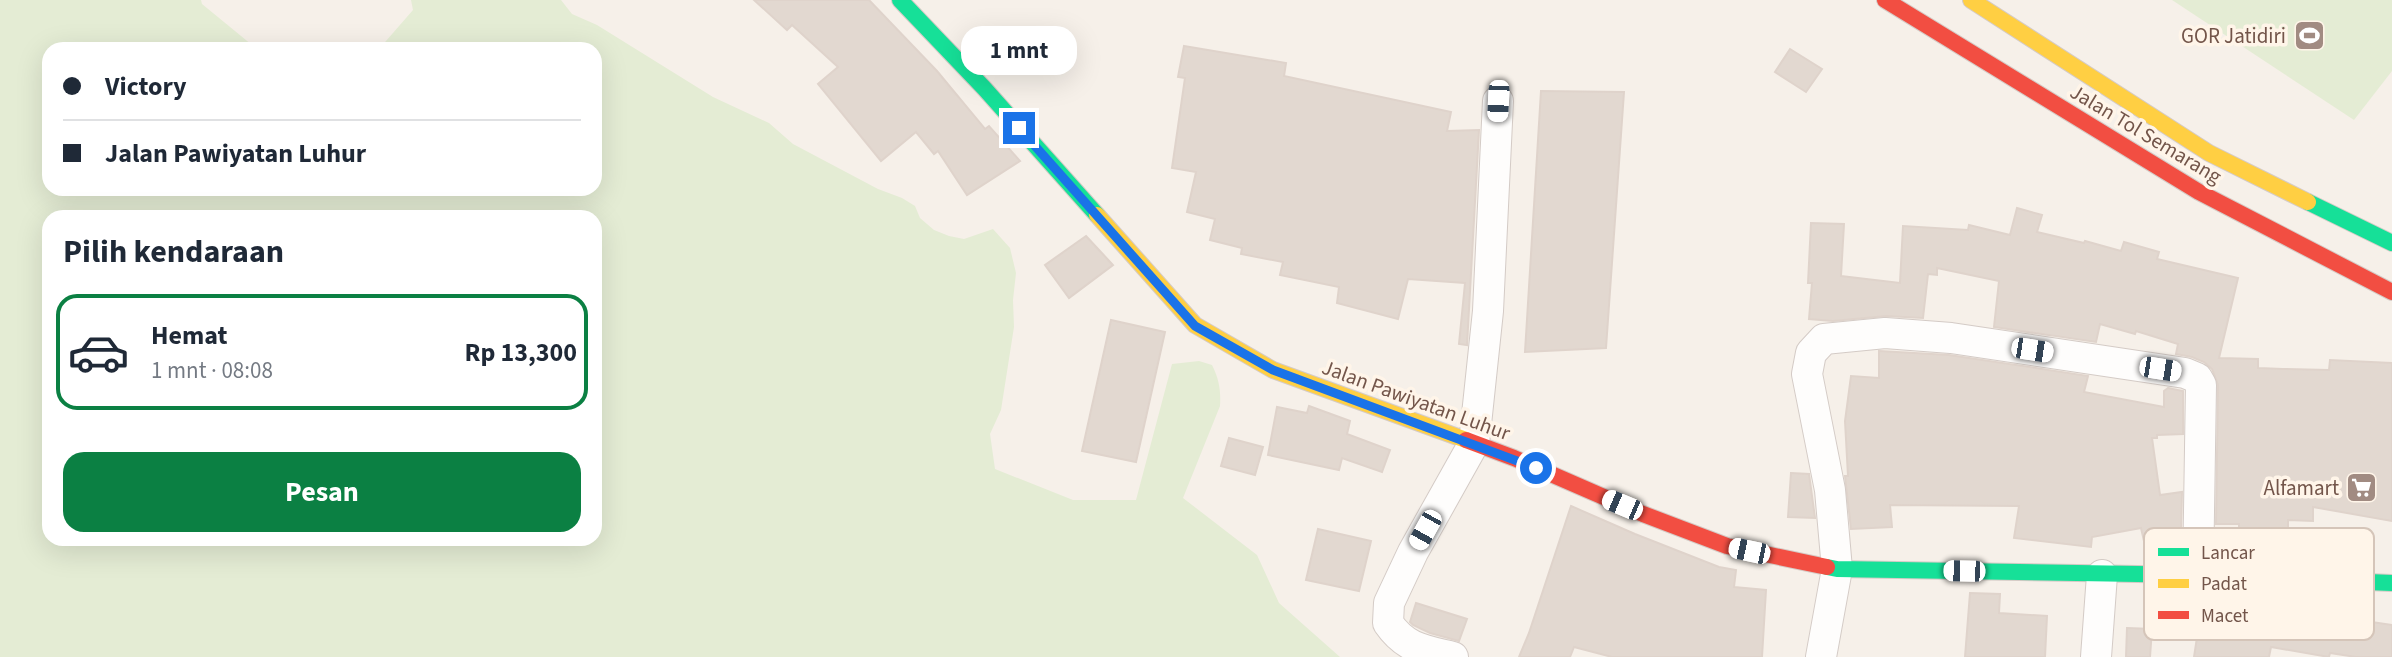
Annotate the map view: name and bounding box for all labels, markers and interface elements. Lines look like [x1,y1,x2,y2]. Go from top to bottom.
sports icon: GOR Jatidiri [2292,19,2326,53]
place label: GOR Jatidiri [2181,21,2286,51]
callout: 1 mnt [961,26,1077,76]
text: 1 mnt [990,34,1048,67]
text: Victory [105,68,187,105]
street label: Jalan Tol Semarang [2064,77,2228,191]
car [1487,79,1510,123]
route end [1003,112,1035,144]
text: Jalan Pawiyatan Luhur [105,135,366,172]
text: Pilih kendaraan [63,229,284,275]
text: Hemat [151,317,227,354]
icon: car [67,321,130,384]
text: Rp 13,300 [465,334,577,371]
car [2010,336,2055,364]
street label: Jalan Pawiyatan Luhur [1318,352,1515,448]
text: 1 mnt · 08:08 [151,354,273,387]
car [2138,355,2183,383]
button: Pesan [63,452,581,532]
route start [1520,452,1552,484]
supermarket icon: Alfamart [2345,471,2379,505]
place label: Alfamart [2264,473,2339,503]
car [1599,487,1646,523]
car [1406,507,1445,553]
legend [2144,528,2374,640]
car [1727,536,1772,566]
text: Lancar [2201,540,2255,567]
car [1943,560,1986,582]
text: Padat [2201,571,2247,598]
text: Macet [2201,603,2249,630]

